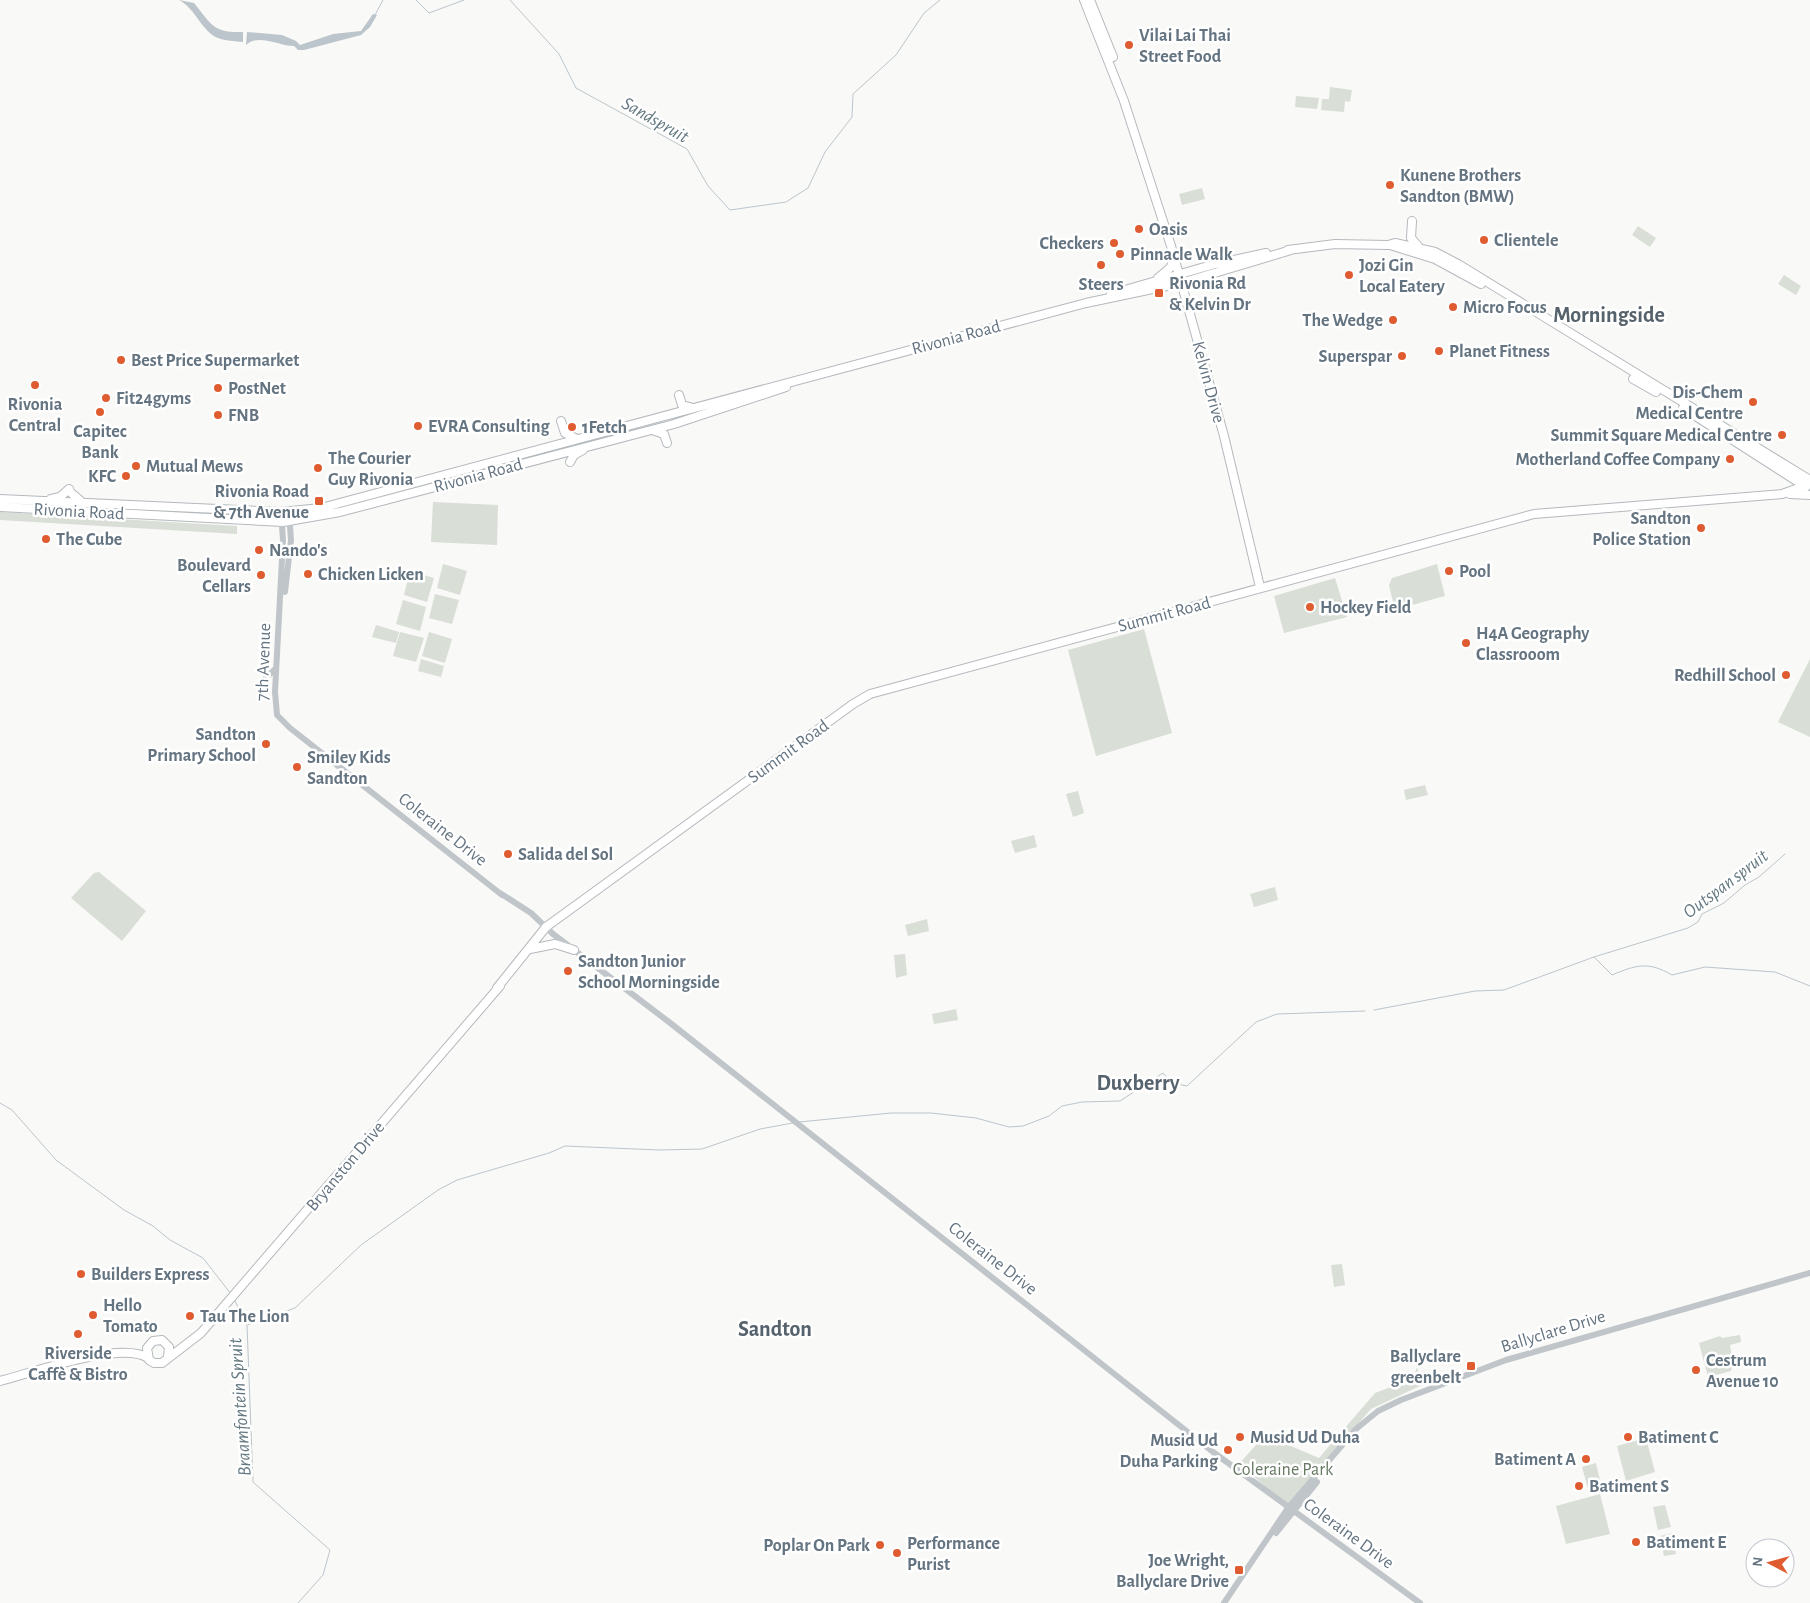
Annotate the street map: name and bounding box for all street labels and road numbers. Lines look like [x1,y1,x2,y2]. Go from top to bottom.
street label: Rivonia Road [910,317,1003,358]
street label: Kelvin Drive [1188,339,1228,425]
street label: Rivonia Road [432,455,525,496]
street label: Rivonia Road [33,501,125,523]
street label: Summit Road [1116,594,1212,636]
street label: 7th Avenue [254,623,274,701]
street label: Summit Road [745,717,832,787]
street label: Coleraine Drive [395,790,490,870]
street label: Bryanston Drive [303,1118,388,1215]
street label: Coleraine Drive [945,1219,1040,1299]
street label: Ballyclare Drive [1499,1308,1608,1356]
street label: Coleraine Drive [1300,1495,1397,1573]

